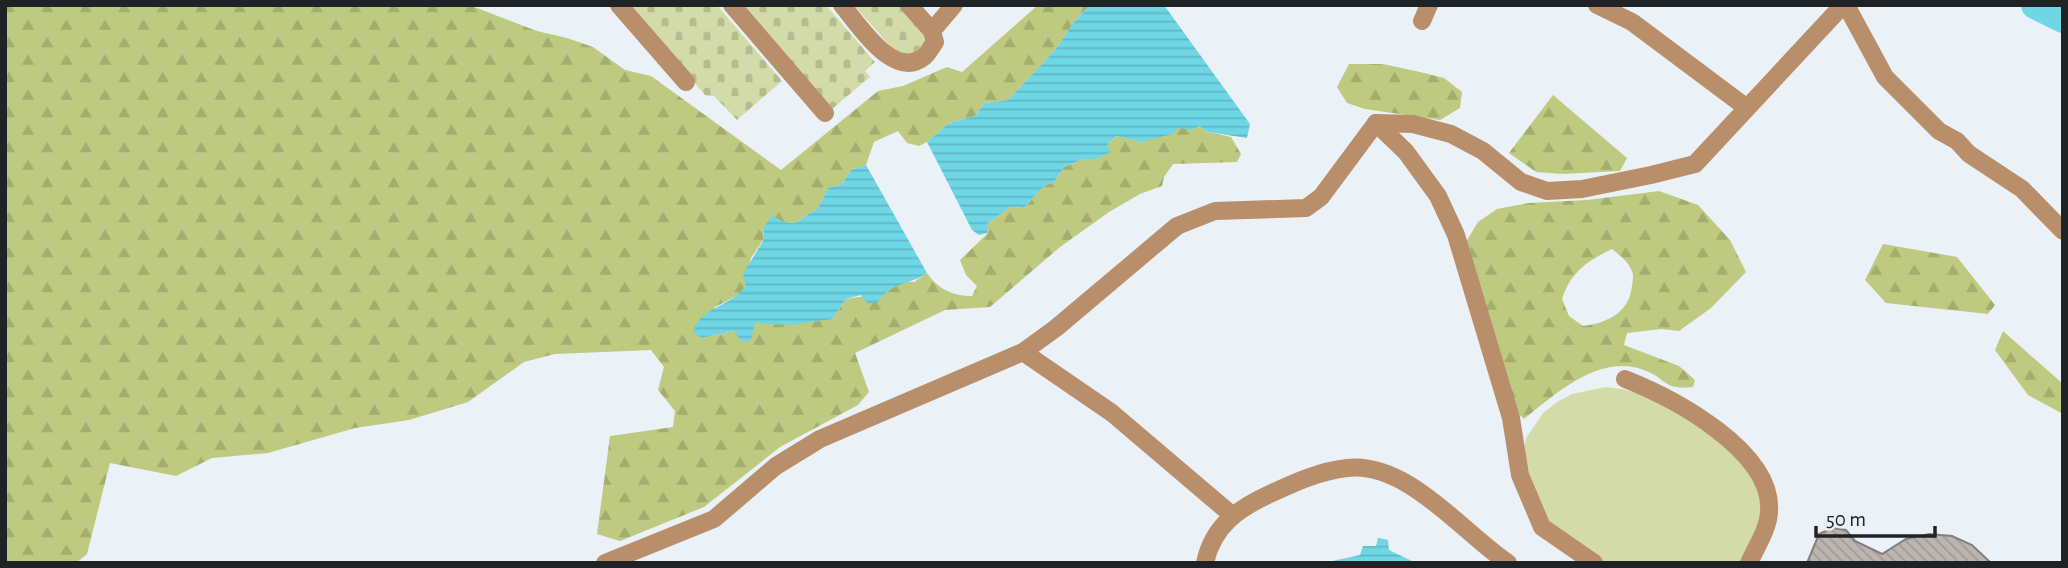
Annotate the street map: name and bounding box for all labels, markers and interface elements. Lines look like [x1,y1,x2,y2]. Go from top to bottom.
scale bar [1816,494,1935,538]
text: 50 m [1826,509,1866,530]

